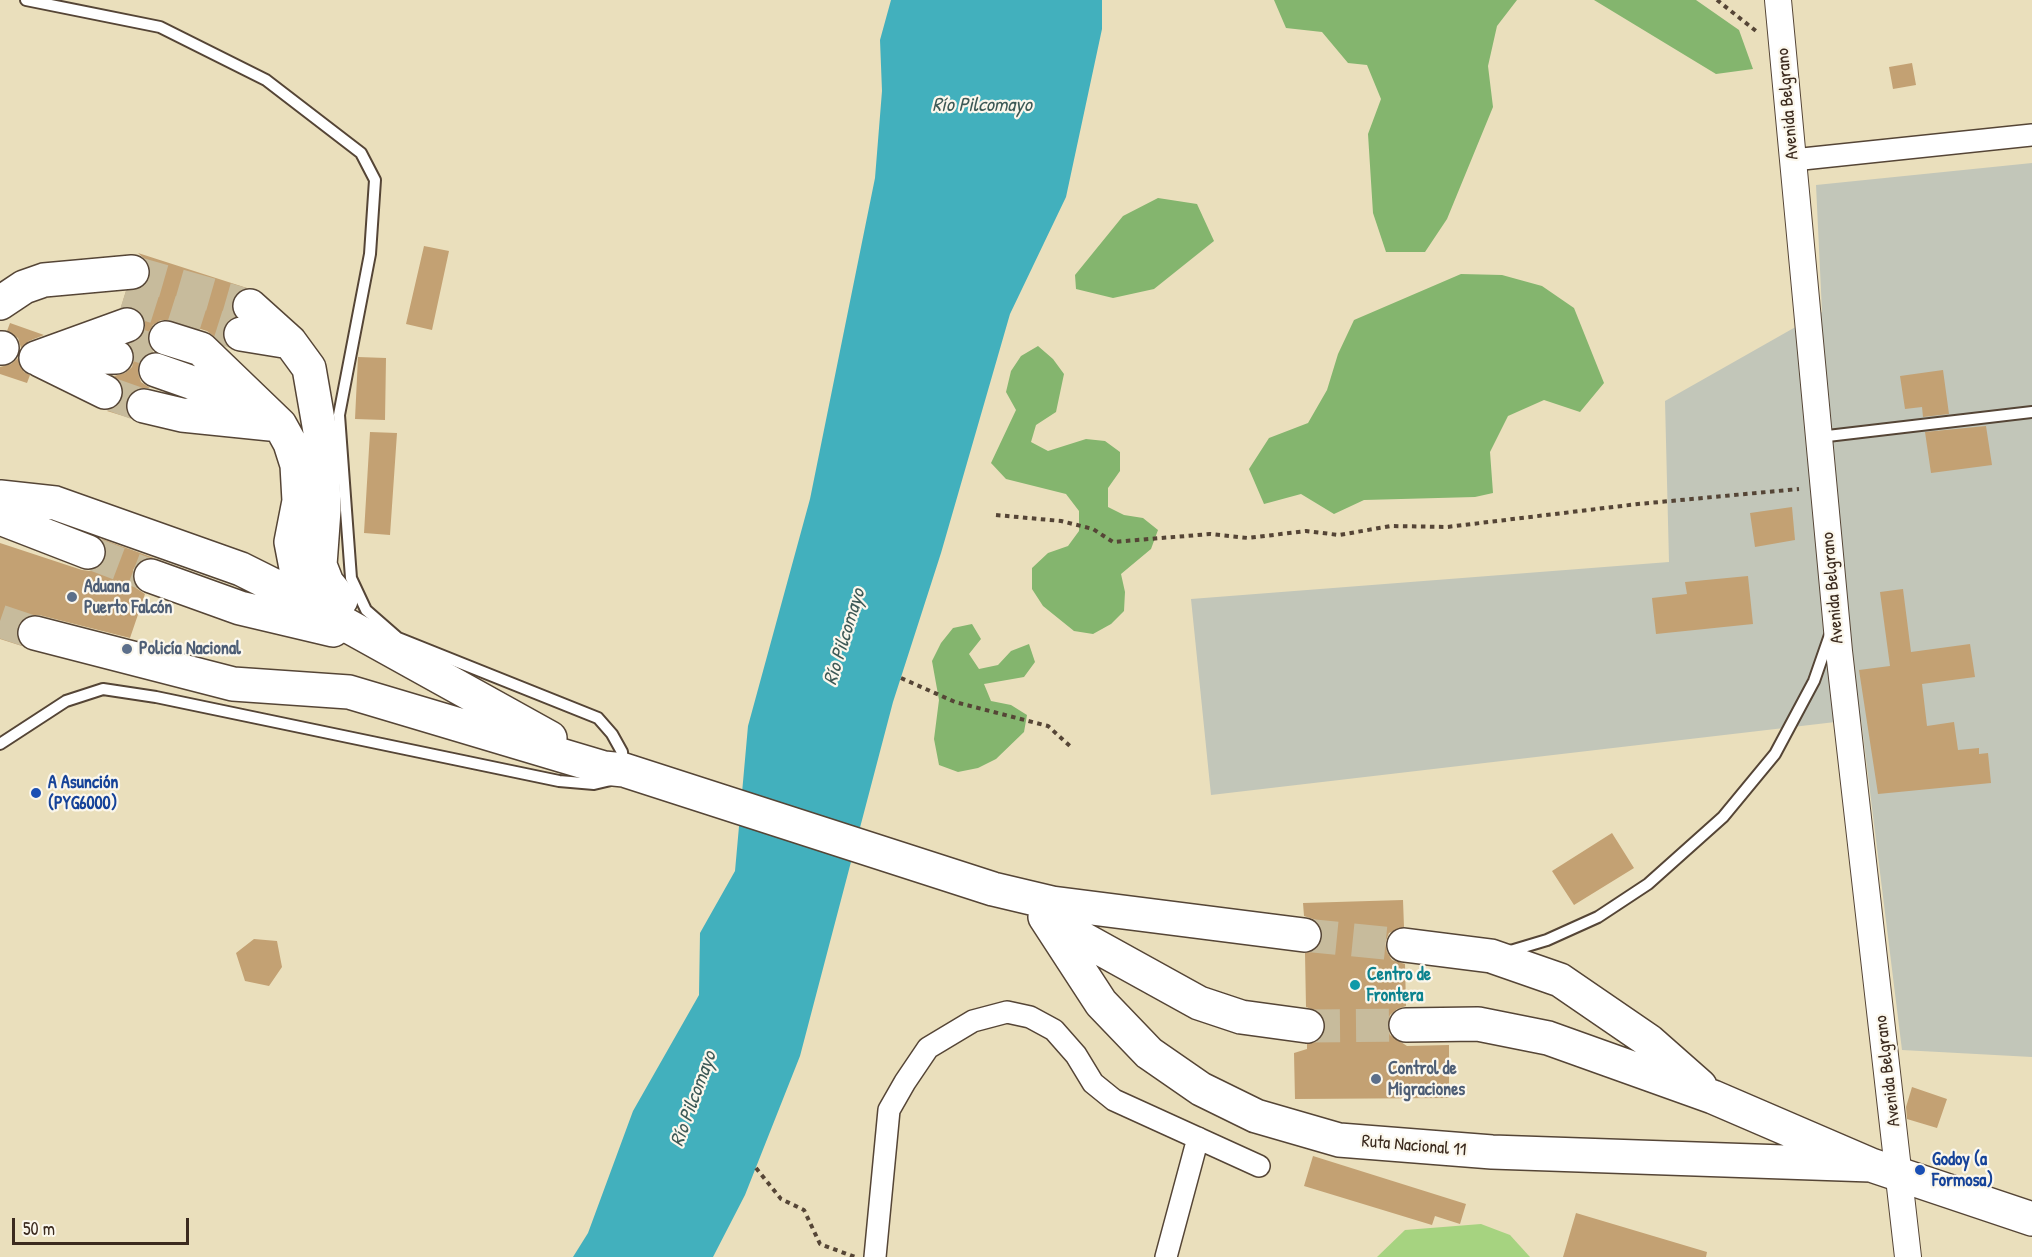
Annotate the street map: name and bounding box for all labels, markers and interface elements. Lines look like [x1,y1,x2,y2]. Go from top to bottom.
street label: Avenida Belgrano [1772,47,1804,161]
water label: Río Pilcomayo [932,94,1032,118]
street label: Avenida Belgrano [1817,531,1849,645]
place label: Aduana Puerto Falcón [84,576,173,618]
water label: Río Pilcomayo [819,586,871,688]
marker: Aduana Puerto Falcón [65,590,79,604]
place label: Policía Nacional [139,638,241,660]
marker: Policía Nacional [120,642,134,656]
place label: A Asunción (PYG6000) [48,772,118,814]
marker: A Asunción (PYG6000) [29,786,43,800]
place label: Centro de Frontera [1367,964,1431,1006]
marker: Centro de Frontera [1348,978,1362,992]
street label: Avenida Belgrano [1870,1014,1906,1128]
water label: Río Pilcomayo [666,1048,722,1150]
place label: Control de Migraciones [1388,1058,1465,1100]
marker: Control de Migraciones [1369,1072,1383,1086]
street label: Ruta Nacional 11 [1361,1131,1467,1161]
place label: Godoy (a Formosa) [1932,1149,1993,1192]
marker: Godoy (a Formosa) [1913,1163,1927,1177]
scale bar [15,1206,192,1244]
text: 50 m [23,1216,55,1241]

